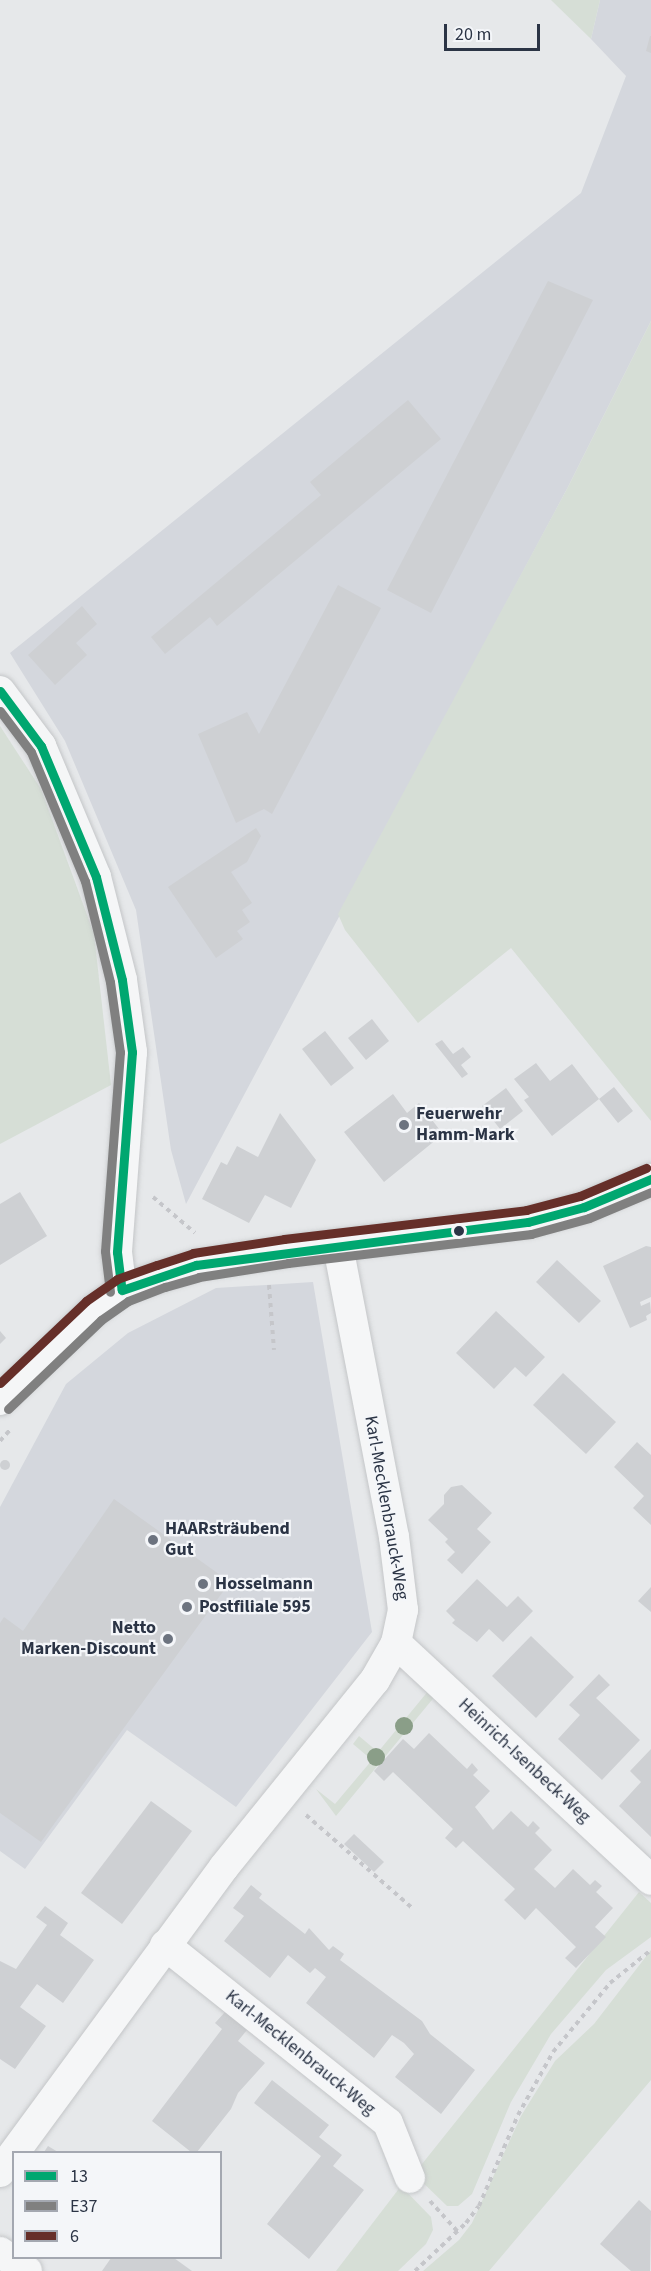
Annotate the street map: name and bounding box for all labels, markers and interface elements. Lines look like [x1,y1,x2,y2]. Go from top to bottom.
scale bar [447,12,543,50]
text: 20 m [455,22,491,47]
place label: Feuerwehr Hamm-Mark [416,1104,515,1146]
marker: Feuerwehr Hamm-Mark [397,1118,411,1132]
unlabelled marker [453,1225,465,1237]
street label: Karl-Mecklenbrauck-Weg [359,1414,413,1602]
place label: HAARsträubend Gut [165,1519,290,1562]
marker: HAARsträubend Gut [146,1533,160,1547]
place label: Hosselmann [215,1573,313,1595]
marker: Hosselmann [196,1577,210,1591]
place label: Postfiliale 595 [199,1596,311,1618]
marker: Postfiliale 595 [180,1600,194,1614]
place label: Netto Marken-Discount [21,1618,156,1660]
marker: Netto Marken-Discount [161,1632,175,1646]
street label: Heinrich-Isenbeck-Weg [453,1694,595,1828]
street label: Karl-Mecklenbrauck-Weg [221,1986,379,2120]
legend [12,2151,222,2259]
text: 13 [70,2164,88,2189]
text: E37 [70,2194,97,2219]
text: 6 [70,2224,79,2249]

